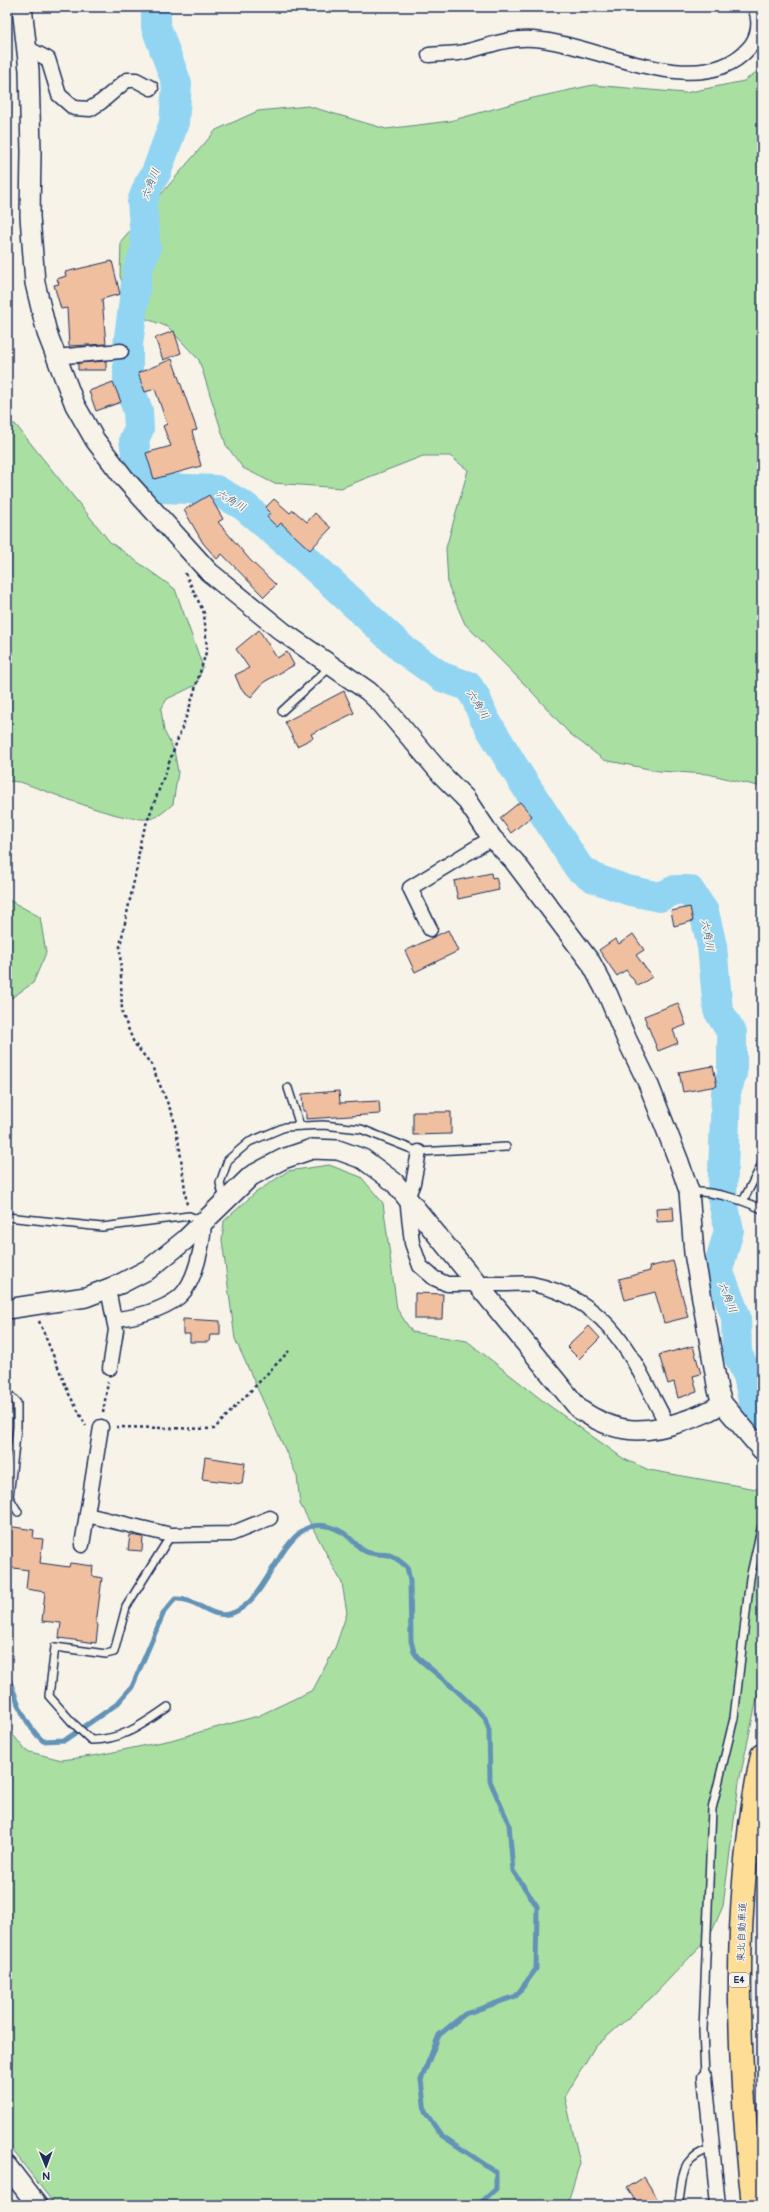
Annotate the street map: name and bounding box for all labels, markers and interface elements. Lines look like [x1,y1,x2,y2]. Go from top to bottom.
water label: 六角川 [138,166,162,202]
water label: 六角川 [213,487,248,514]
water label: 六角川 [464,687,492,722]
water label: 六角川 [698,918,717,953]
water label: 六角川 [715,1279,740,1315]
street label: 東北自動車道 [735,1902,749,1962]
road number: E4 [729,1973,749,1987]
north arrow [26,2146,66,2186]
text: N [42,2169,50,2182]

